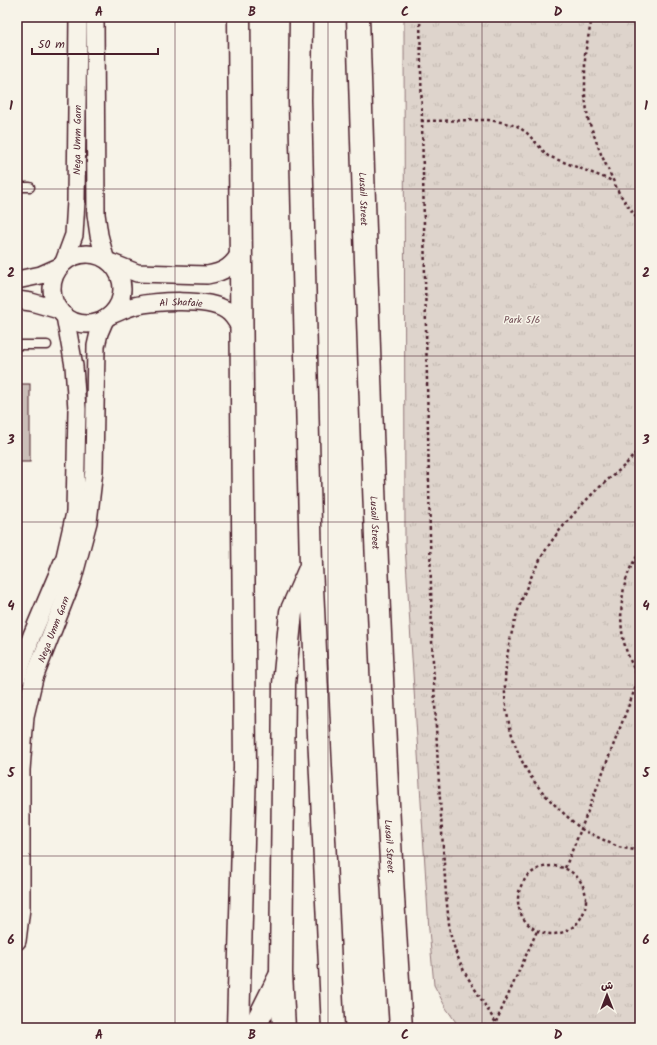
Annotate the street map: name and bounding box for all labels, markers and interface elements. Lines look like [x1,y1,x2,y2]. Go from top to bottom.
text: A [95,2,103,23]
text: B [248,2,256,23]
text: C [401,2,409,23]
text: D [554,2,563,23]
scale bar [32,30,158,56]
text: 50 m [38,35,65,54]
text: 1 [9,96,13,117]
text: 1 [644,96,648,117]
street label: Nega Umm Garn [69,105,86,175]
street label: Lusail Street [354,172,372,226]
text: 2 [7,263,15,284]
text: 2 [642,263,650,284]
street label: Al Shafaie [159,295,204,312]
park label: Park 5/6 [504,312,540,328]
text: 3 [6,430,15,451]
text: 3 [641,430,650,451]
street label: Lusail Street [365,496,383,550]
street label: Nega Umm Garn [34,594,74,665]
text: 4 [7,596,15,617]
text: 4 [642,596,650,617]
text: 5 [7,763,16,784]
text: 5 [642,763,651,784]
street label: Lusail Street [380,819,399,874]
text: 6 [7,930,15,951]
text: 6 [642,930,650,951]
north arrow [587,975,627,1015]
text: ش [601,977,613,995]
text: A [95,1025,103,1045]
text: B [248,1025,256,1045]
text: C [401,1025,409,1045]
text: D [554,1025,563,1045]

